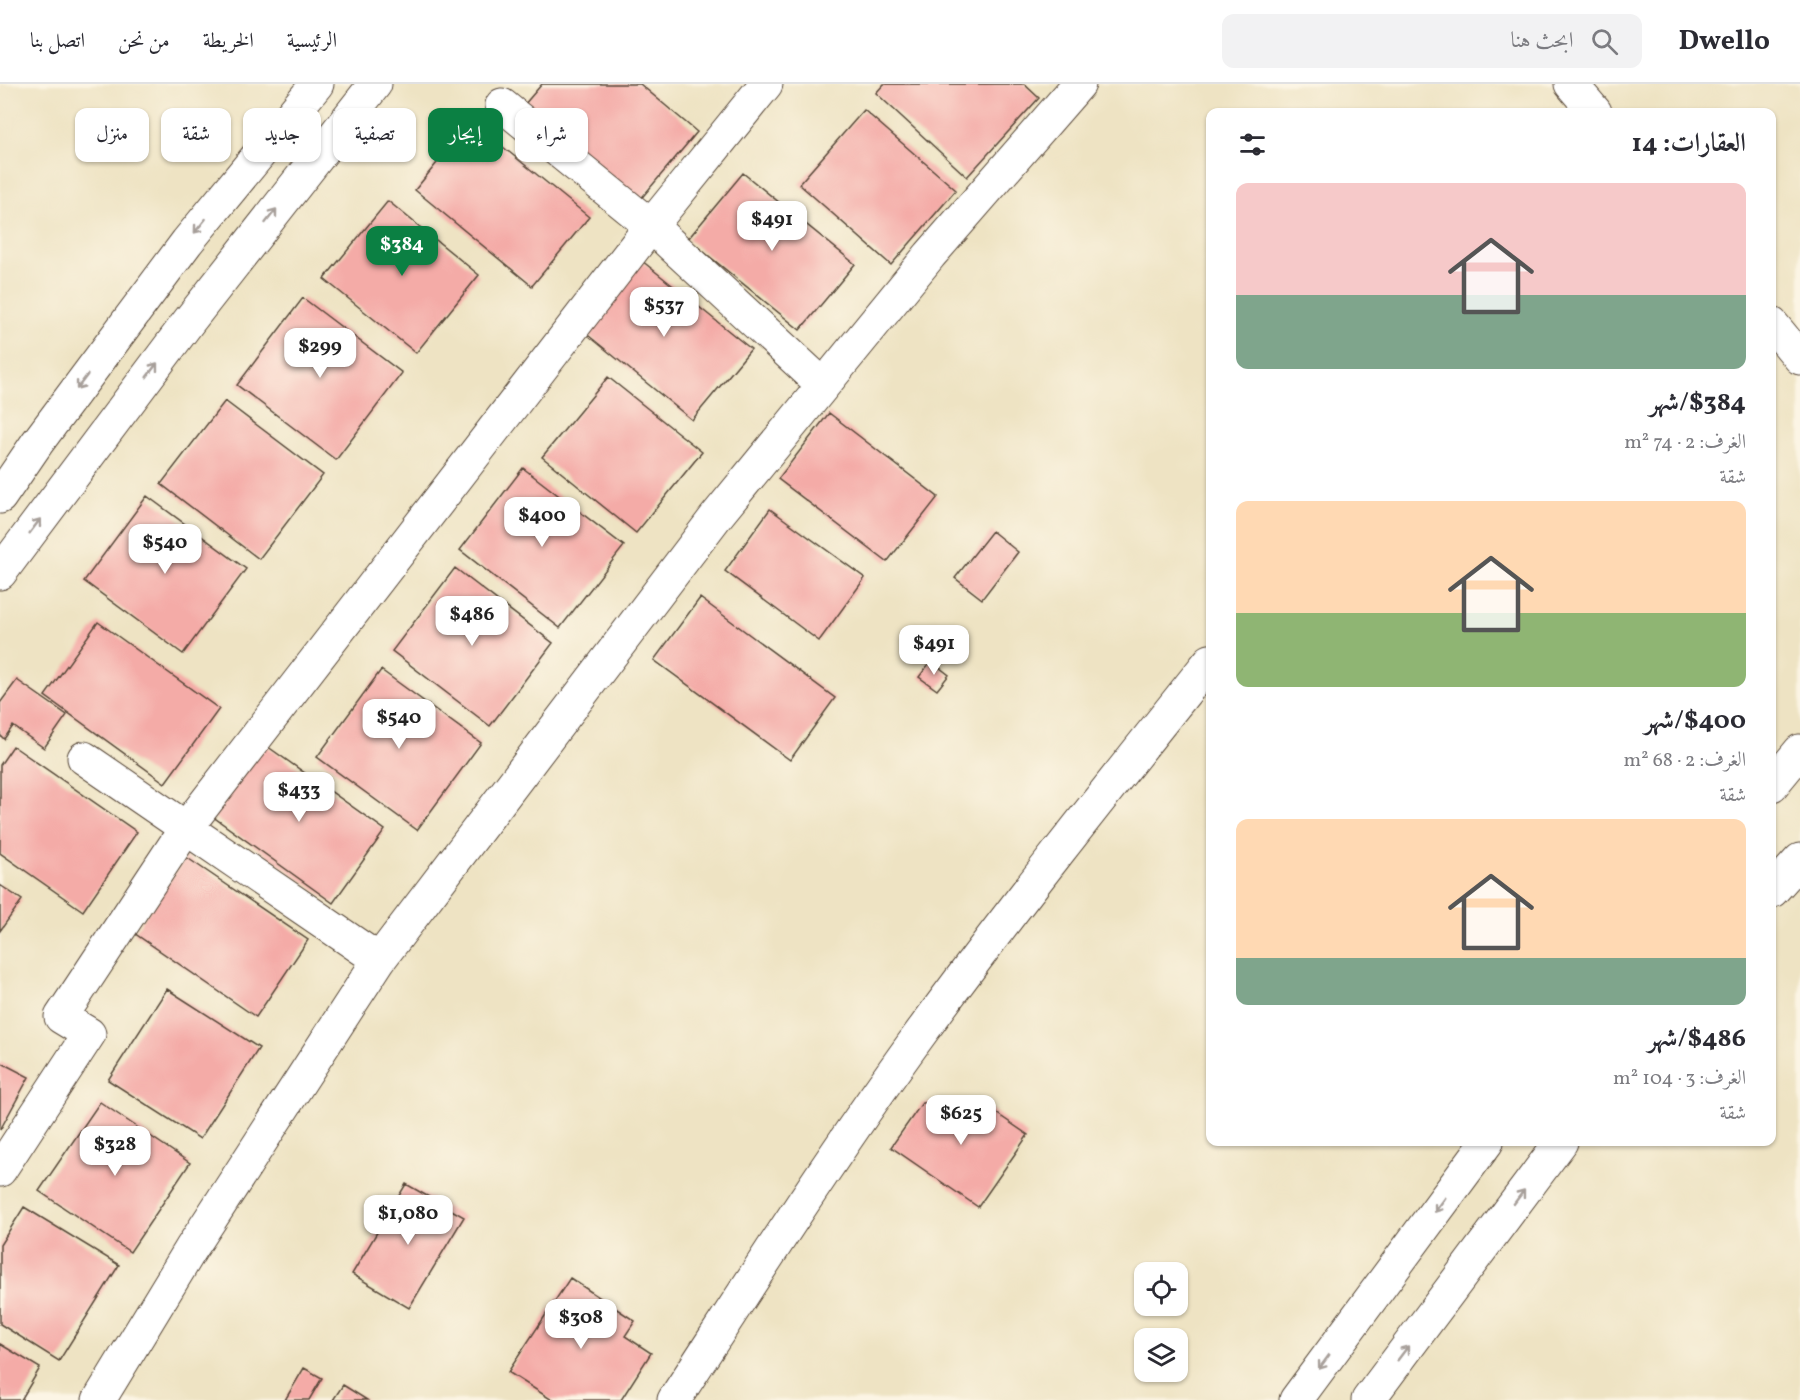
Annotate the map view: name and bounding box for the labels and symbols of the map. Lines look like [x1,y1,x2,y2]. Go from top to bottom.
pin: $491 [736,201,808,252]
one-way arrow [265,208,278,224]
one-way arrow [193,218,206,234]
pin: $384 [366,226,438,277]
pin: $537 [628,287,700,338]
pin: $299 [284,328,356,379]
one-way arrow [145,363,158,379]
one-way arrow [76,374,89,390]
pin: $400 [506,497,578,548]
one-way arrow [29,519,41,535]
pin: $540 [129,524,201,575]
pin: $486 [436,596,508,647]
pin: $491 [898,625,970,676]
pin: $540 [363,699,435,750]
pin: $433 [263,772,335,823]
pin: $625 [925,1095,997,1146]
pin: $328 [79,1126,151,1177]
one-way arrow [1513,1189,1526,1205]
pin: $1,080 [359,1195,457,1246]
one-way arrow [1434,1197,1446,1213]
pin: $308 [545,1299,617,1350]
one-way arrow [1397,1346,1409,1362]
one-way arrow [1318,1354,1330,1370]

